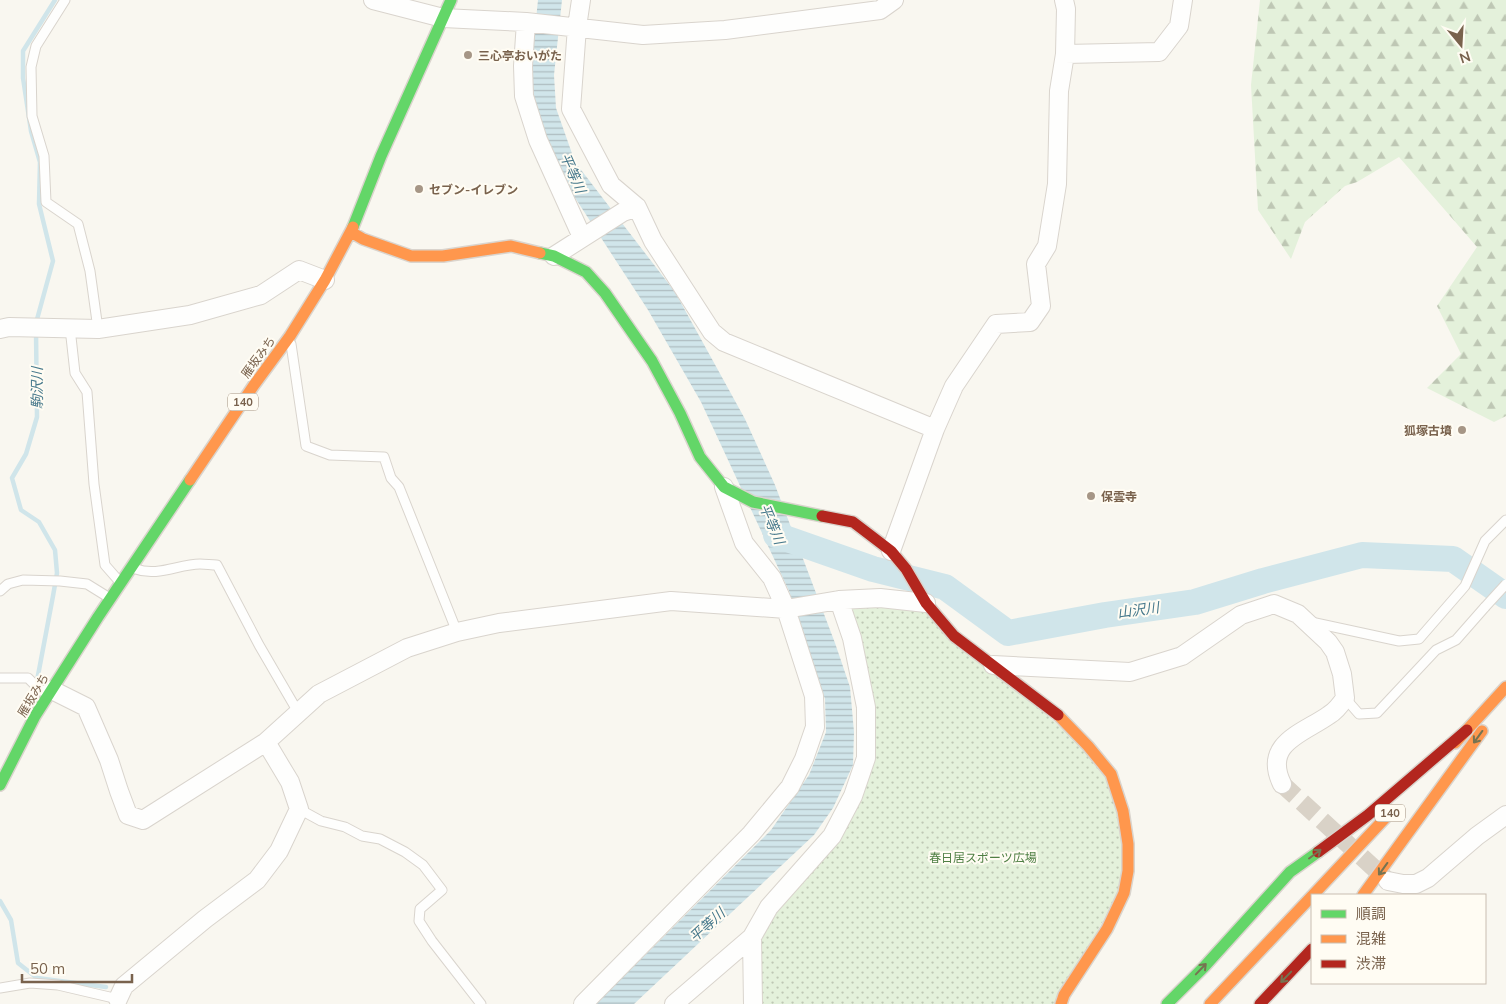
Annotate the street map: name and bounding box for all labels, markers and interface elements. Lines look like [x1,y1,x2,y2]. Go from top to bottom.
north arrow [1436,20,1486,70]
text: N [1457,47,1473,68]
place label: 三心亭おいがた [478,48,562,63]
marker: 三心亭おいがた [462,49,474,61]
water label: 平等川 [556,150,591,198]
place label: セブン-イレブン [429,182,518,197]
marker: セブン-イレブン [413,183,425,195]
street label: 雁坂みち [238,333,278,381]
water label: 駒沢川 [28,365,46,409]
road number: 140 [228,394,258,411]
place label: 狐塚古墳 [1404,423,1452,438]
marker: 狐塚古墳 [1456,424,1468,436]
place label: 保雲寺 [1101,489,1137,504]
marker: 保雲寺 [1085,490,1097,502]
water label: 平等川 [756,501,789,549]
water label: 山沢川 [1116,598,1162,622]
street label: 雁坂みち [14,671,52,719]
one-way arrow [1473,730,1483,744]
road number: 140 [1375,804,1405,821]
one-way arrow [1308,849,1322,859]
park label: 春日居スポーツ広場 [929,850,1037,865]
one-way arrow [1378,862,1388,876]
legend [1311,894,1486,984]
water label: 平等川 [685,903,730,946]
text: 順調 [1356,904,1386,923]
text: 混雑 [1356,929,1386,948]
scale bar [22,952,132,984]
text: 渋滞 [1356,954,1386,973]
text: 50 m [30,959,65,978]
one-way arrow [1195,963,1207,976]
one-way arrow [1280,970,1292,983]

